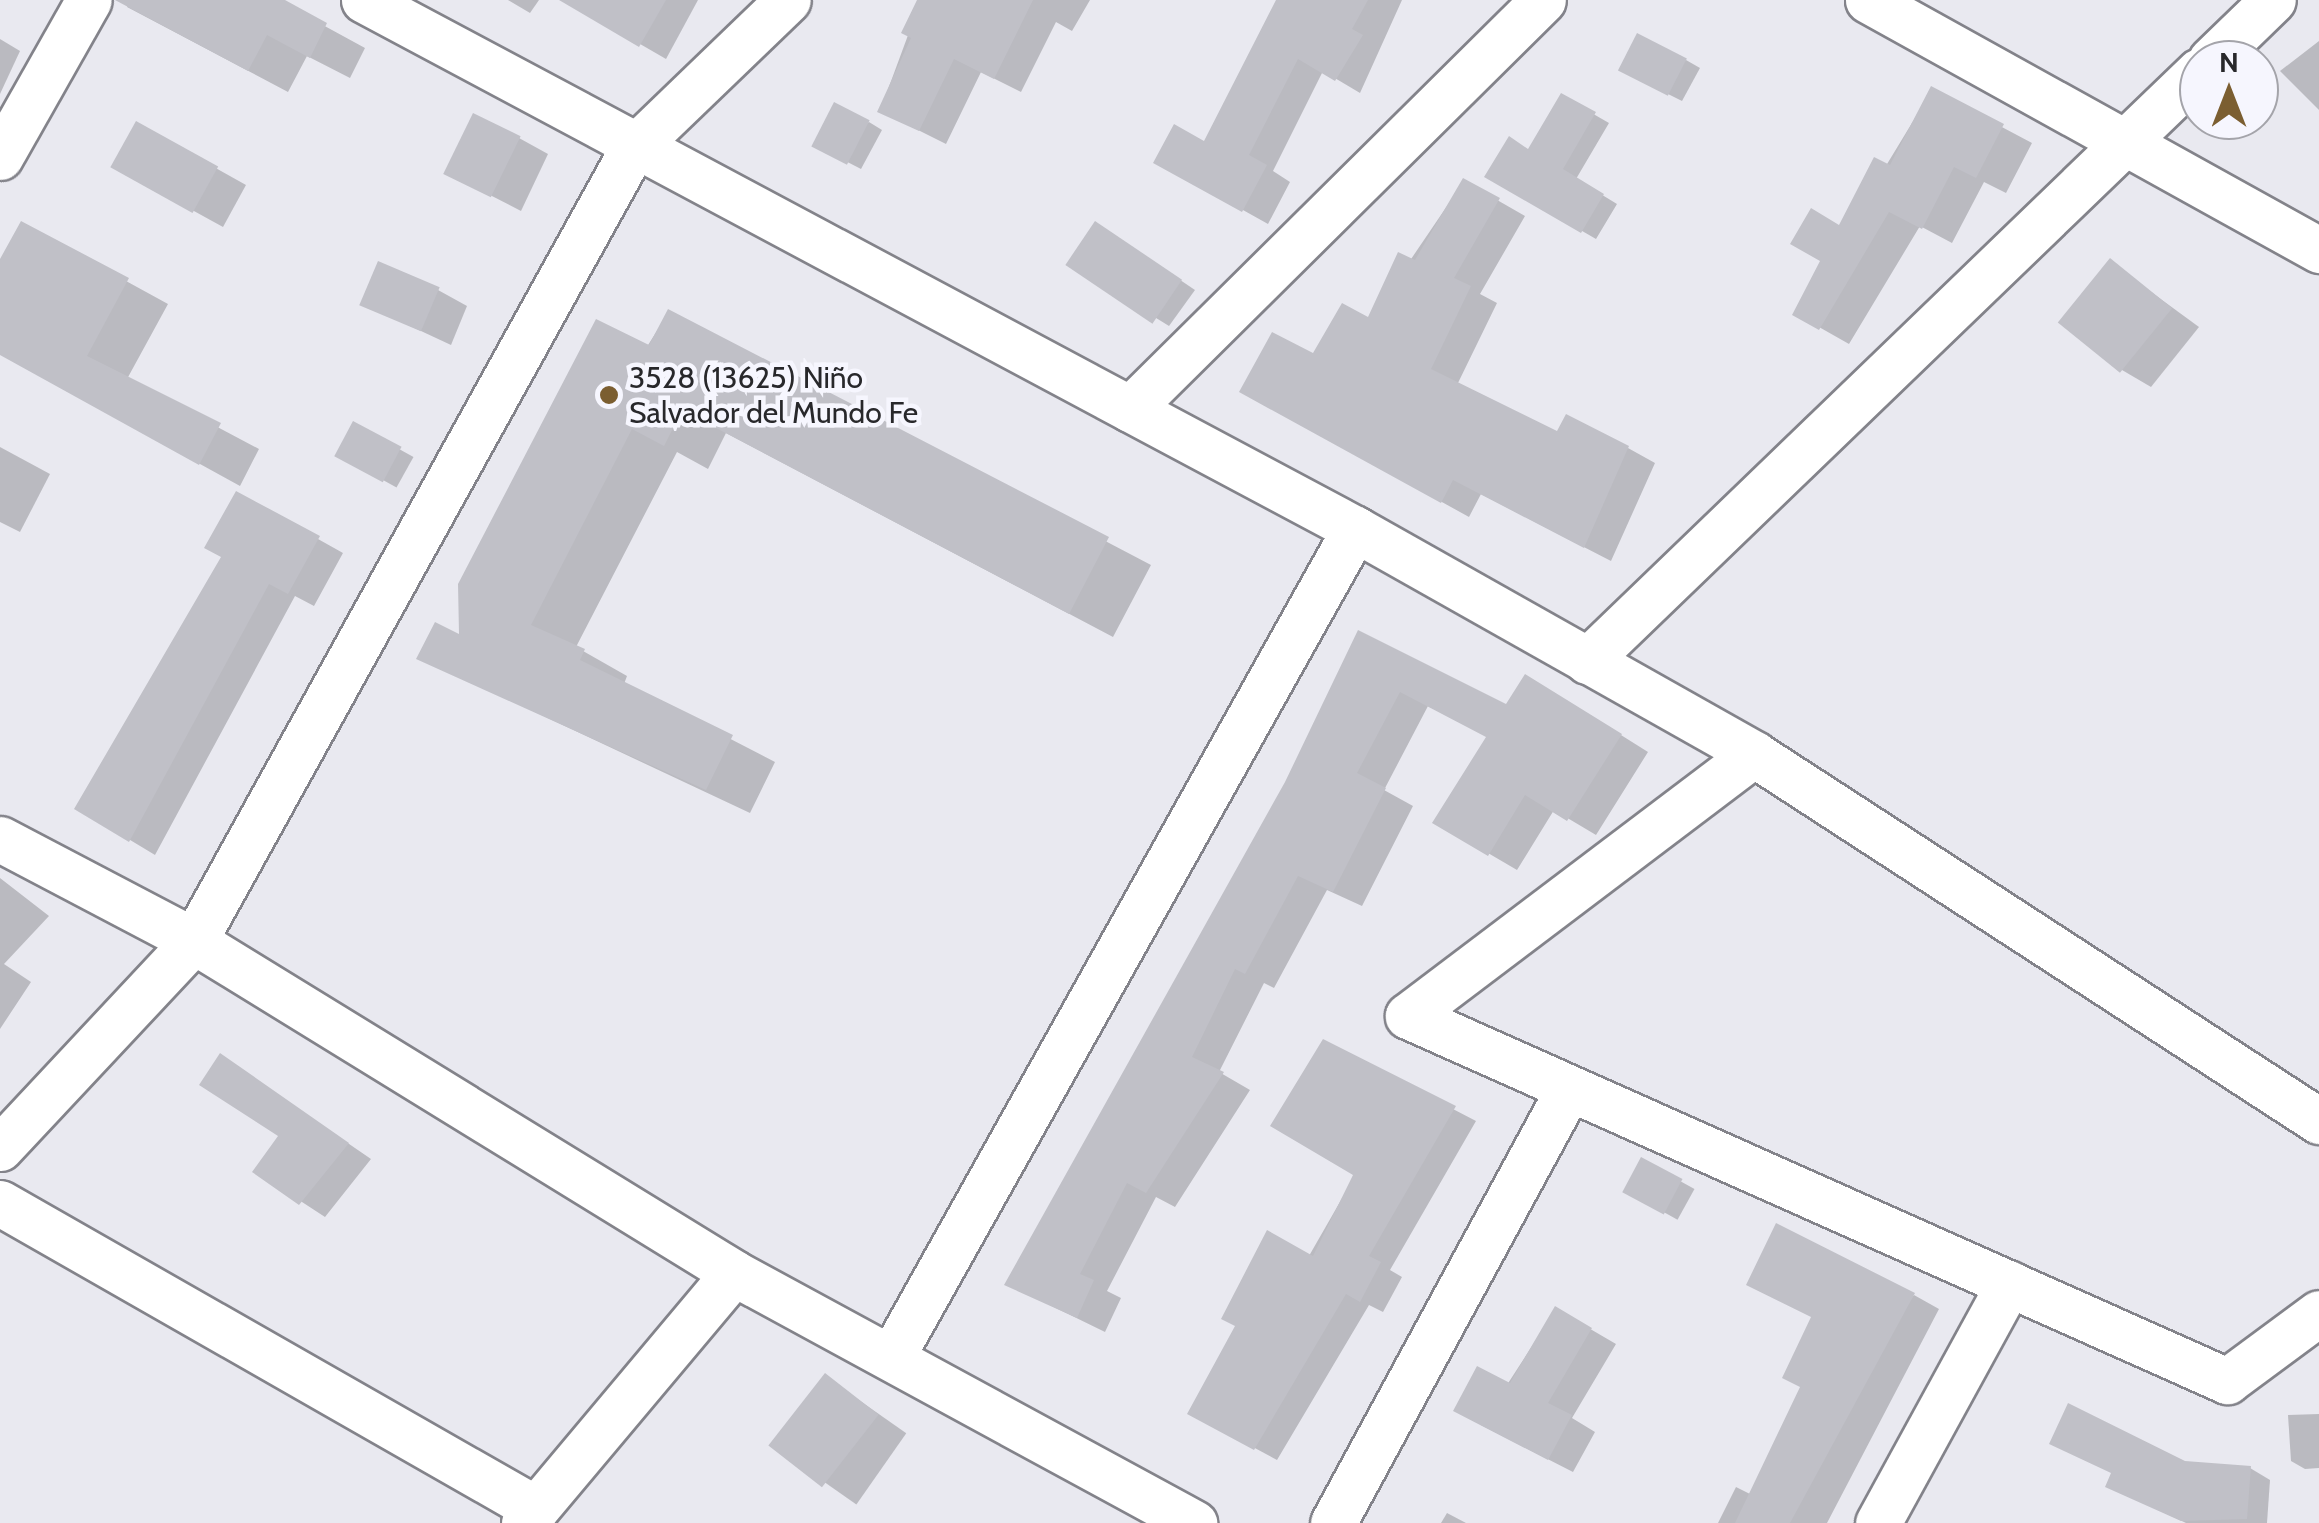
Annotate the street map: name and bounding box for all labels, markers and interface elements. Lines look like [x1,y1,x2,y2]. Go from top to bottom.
north arrow [2179,40,2279,140]
text: N [2219,45,2239,79]
place label: 3528 (13625) Niño Salvador del Mundo Fe [629,360,918,430]
marker: 3528 (13625) Niño Salvador del Mundo Fe [598,384,620,406]

